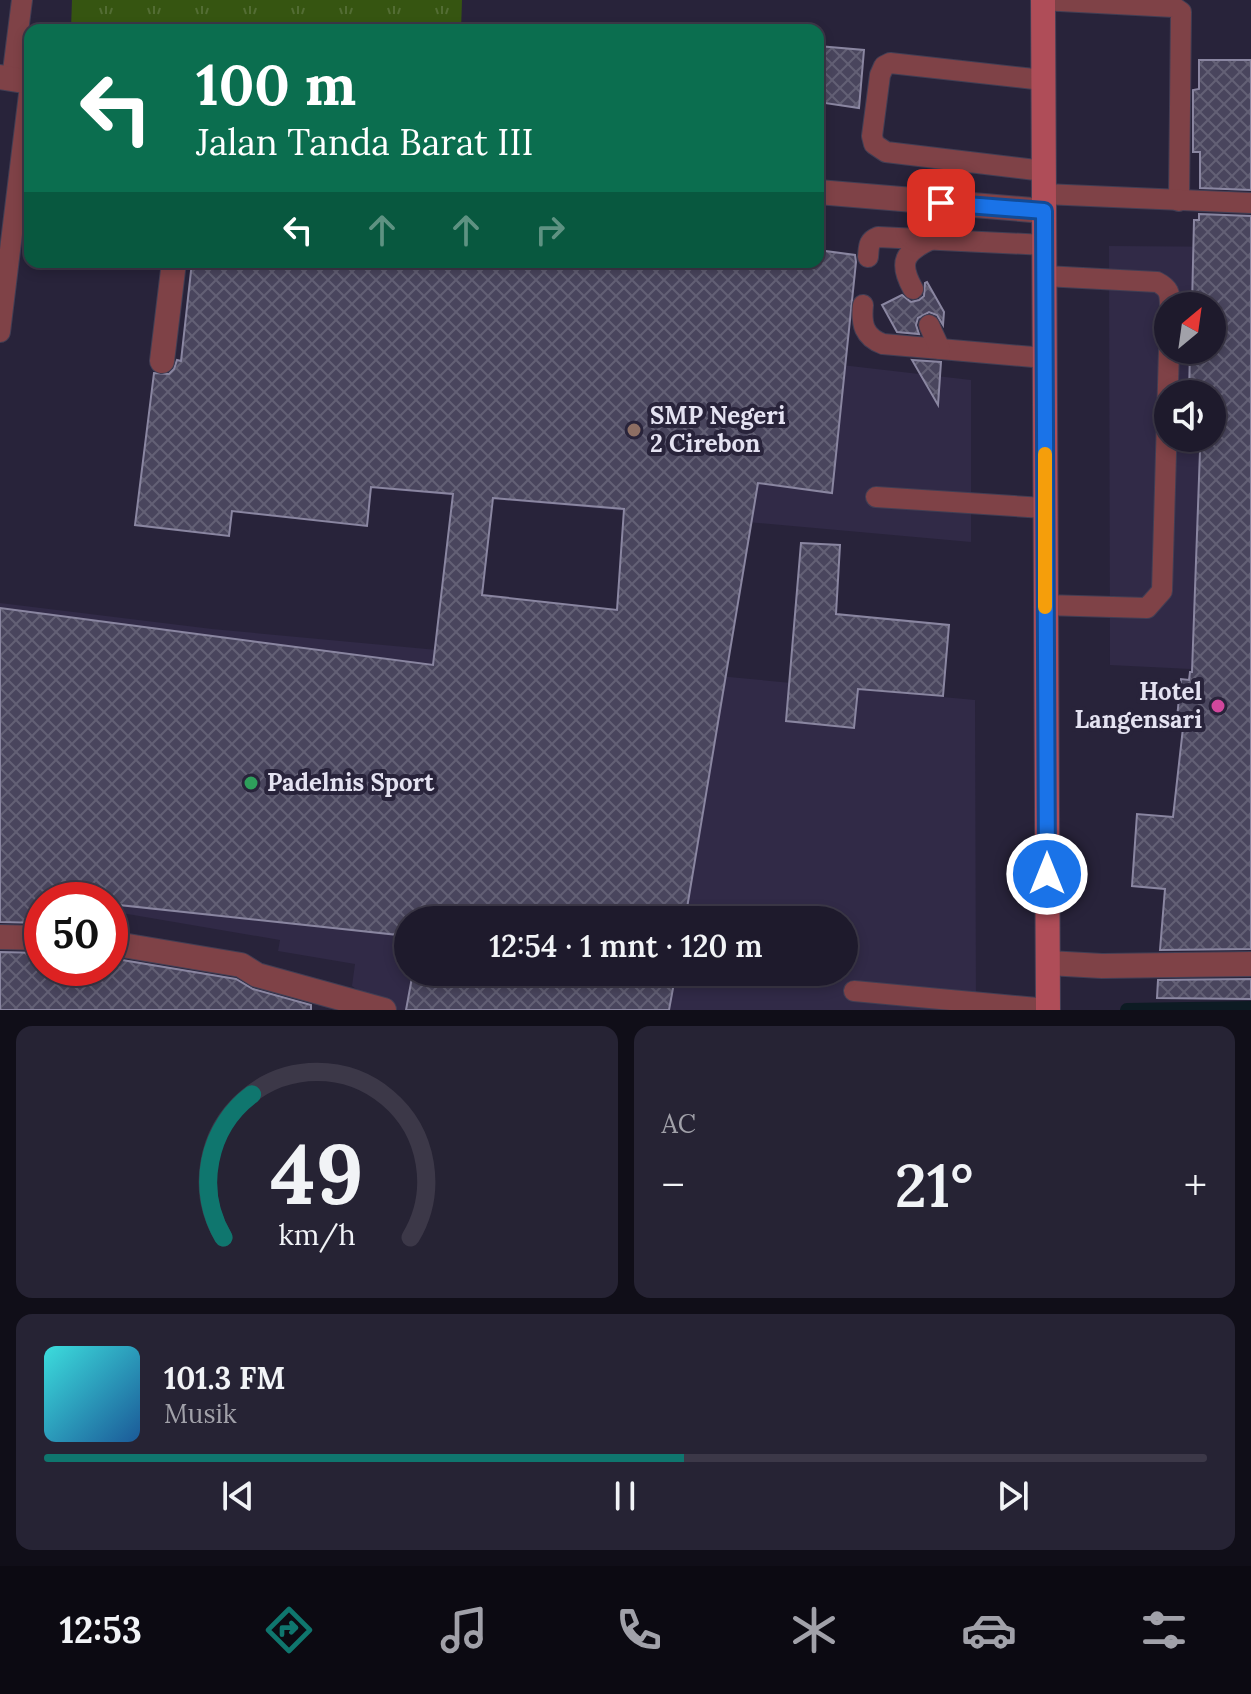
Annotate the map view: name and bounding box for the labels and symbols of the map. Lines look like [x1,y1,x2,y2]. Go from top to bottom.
pin [907,169,975,237]
north arrow [1154,292,1226,364]
place label: SMP Negeri 2 Cirebon [650,400,786,459]
marker: SMP Negeri 2 Cirebon [625,421,643,439]
place label: Hotel Langensari [1075,676,1202,735]
marker: Hotel Langensari [1209,697,1227,715]
place label: Padelnis Sport [267,767,435,798]
marker: Padelnis Sport [242,774,260,792]
position arrow [1005,832,1089,916]
speed limit sign: 50 [24,882,128,986]

